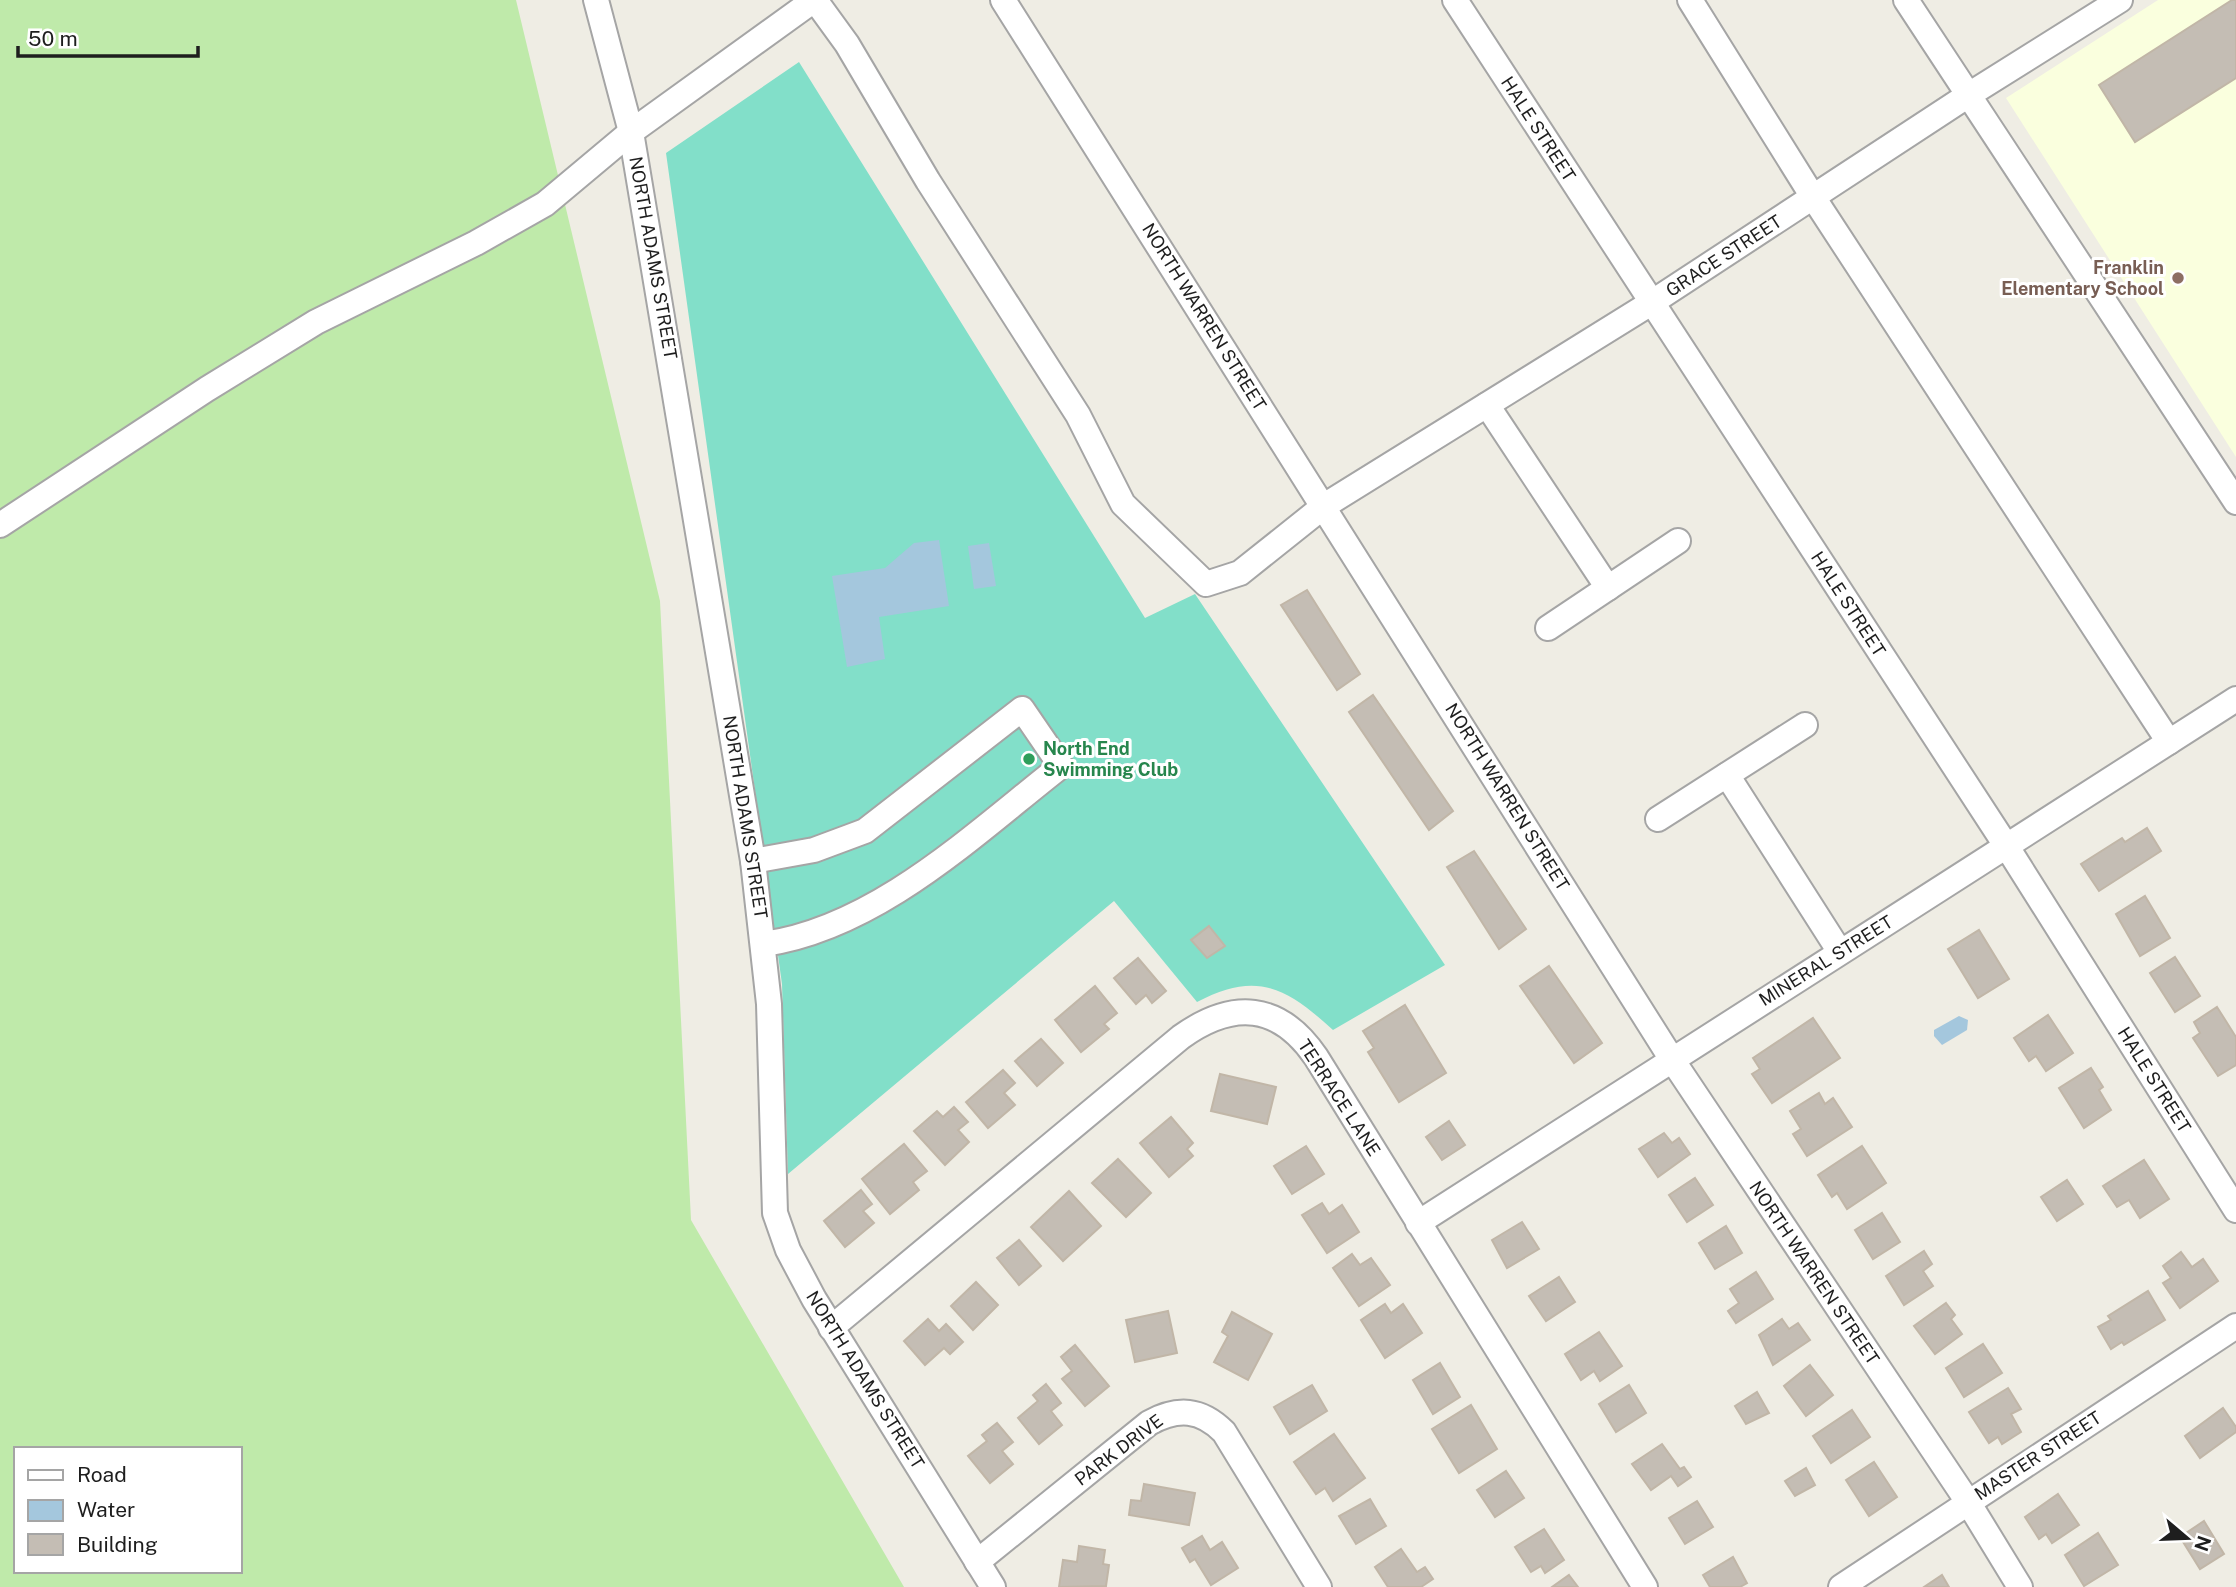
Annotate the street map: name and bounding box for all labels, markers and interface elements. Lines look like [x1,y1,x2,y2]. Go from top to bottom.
scale bar [18,14,198,58]
text: 50 m [28,26,78,51]
street label: HALE STREET [1497,72,1580,185]
street label: NORTH ADAMS STREET [625,155,682,361]
street label: GRACE STREET [1662,210,1786,301]
street label: NORTH WARREN STREET [1138,219,1271,414]
place label: Franklin Elementary School [2001,257,2164,299]
marker: Franklin Elementary School [2170,270,2186,286]
street label: HALE STREET [1807,547,1890,660]
street label: NORTH WARREN STREET [1441,699,1574,894]
street label: NORTH ADAMS STREET [719,714,772,920]
place label: North End Swimming Club [1043,738,1178,780]
marker: North End Swimming Club [1021,751,1037,767]
street label: MINERAL STREET [1755,911,1897,1010]
street label: HALE STREET [2114,1023,2195,1137]
street label: TERRACE LANE [1294,1036,1385,1160]
street label: NORTH WARREN STREET [1745,1177,1884,1369]
street label: NORTH ADAMS STREET [802,1287,929,1473]
street label: MASTER STREET [1970,1407,2105,1504]
street label: PARK DRIVE [1070,1410,1167,1490]
legend [14,1447,242,1573]
text: Road [77,1462,127,1487]
text: Water [77,1497,135,1522]
north arrow [2152,1503,2222,1573]
text: Building [77,1532,158,1557]
text: N [2190,1533,2216,1554]

